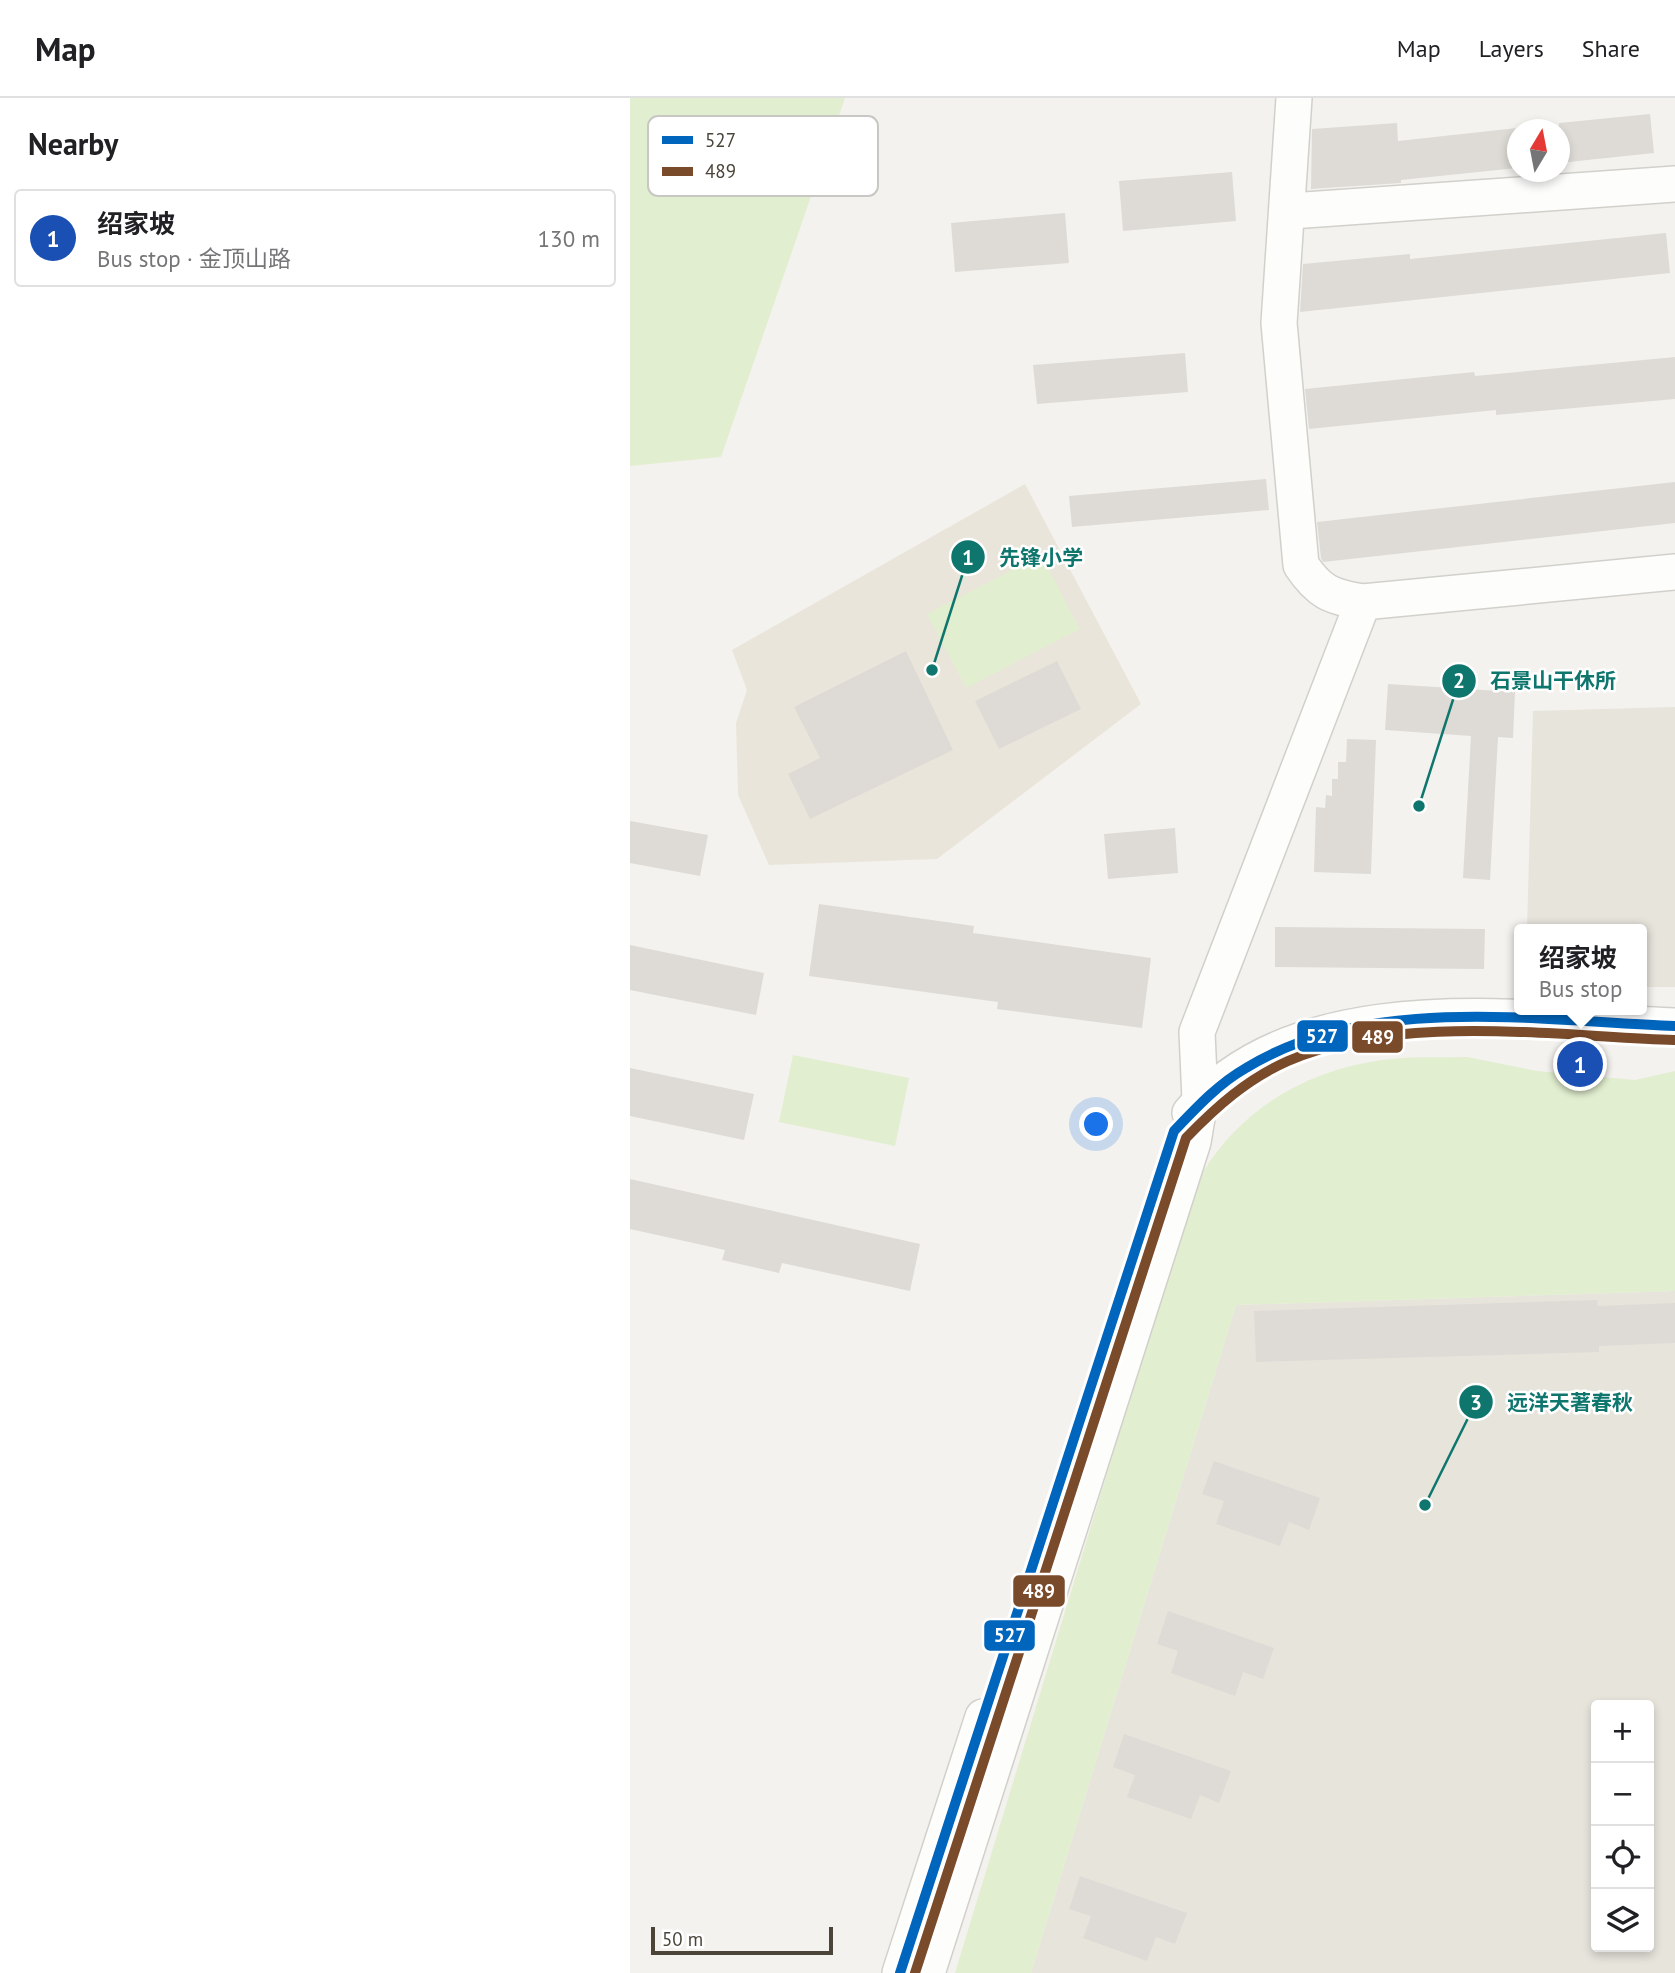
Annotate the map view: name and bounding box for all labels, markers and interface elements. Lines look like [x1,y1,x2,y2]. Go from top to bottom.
text: Map [35,27,96,70]
text: Map [1397,33,1441,64]
text: Layers [1479,33,1544,64]
text: Share [1582,33,1640,64]
legend [648,116,878,196]
north arrow [1507,119,1570,182]
text: Nearby [28,124,118,163]
text: 527 [705,128,736,152]
text: 489 [705,159,736,183]
text: 绍家坡 [97,207,175,240]
text: 1 [46,224,60,253]
text: 130 m [538,224,600,253]
text: Bus stop · 金顶山路 [97,244,291,273]
callout: 先锋小学 [950,536,1097,578]
text: 1 [962,544,974,571]
text: 先锋小学 [999,544,1083,571]
callout: 石景山干休所 [1441,660,1630,702]
text: 2 [1453,667,1465,694]
text: 石景山干休所 [1490,667,1616,694]
popup [1514,924,1647,1015]
text: 绍家坡 [1539,941,1617,974]
text: Bus stop [1539,974,1622,1003]
line badge: 527 [1296,1019,1349,1053]
line badge: 489 [1351,1020,1404,1054]
text: 527 [1306,1024,1338,1048]
text: 489 [1362,1025,1394,1049]
pin: 1 [1557,1038,1603,1090]
your location [1079,1107,1113,1141]
callout: 远洋天著春秋 [1458,1381,1647,1423]
text: 3 [1470,1389,1482,1416]
text: 远洋天著春秋 [1507,1389,1633,1416]
line badge: 489 [1012,1574,1066,1608]
text: 489 [1023,1579,1055,1603]
line badge: 527 [983,1619,1036,1652]
text: 527 [994,1623,1026,1647]
map controls [1591,1700,1654,1952]
button: + [1591,1700,1654,1763]
button: − [1591,1763,1654,1826]
button: locate [1591,1826,1654,1889]
button: layers [1591,1889,1654,1952]
scale bar [651,1924,833,1956]
text: 50 m [662,1927,703,1951]

